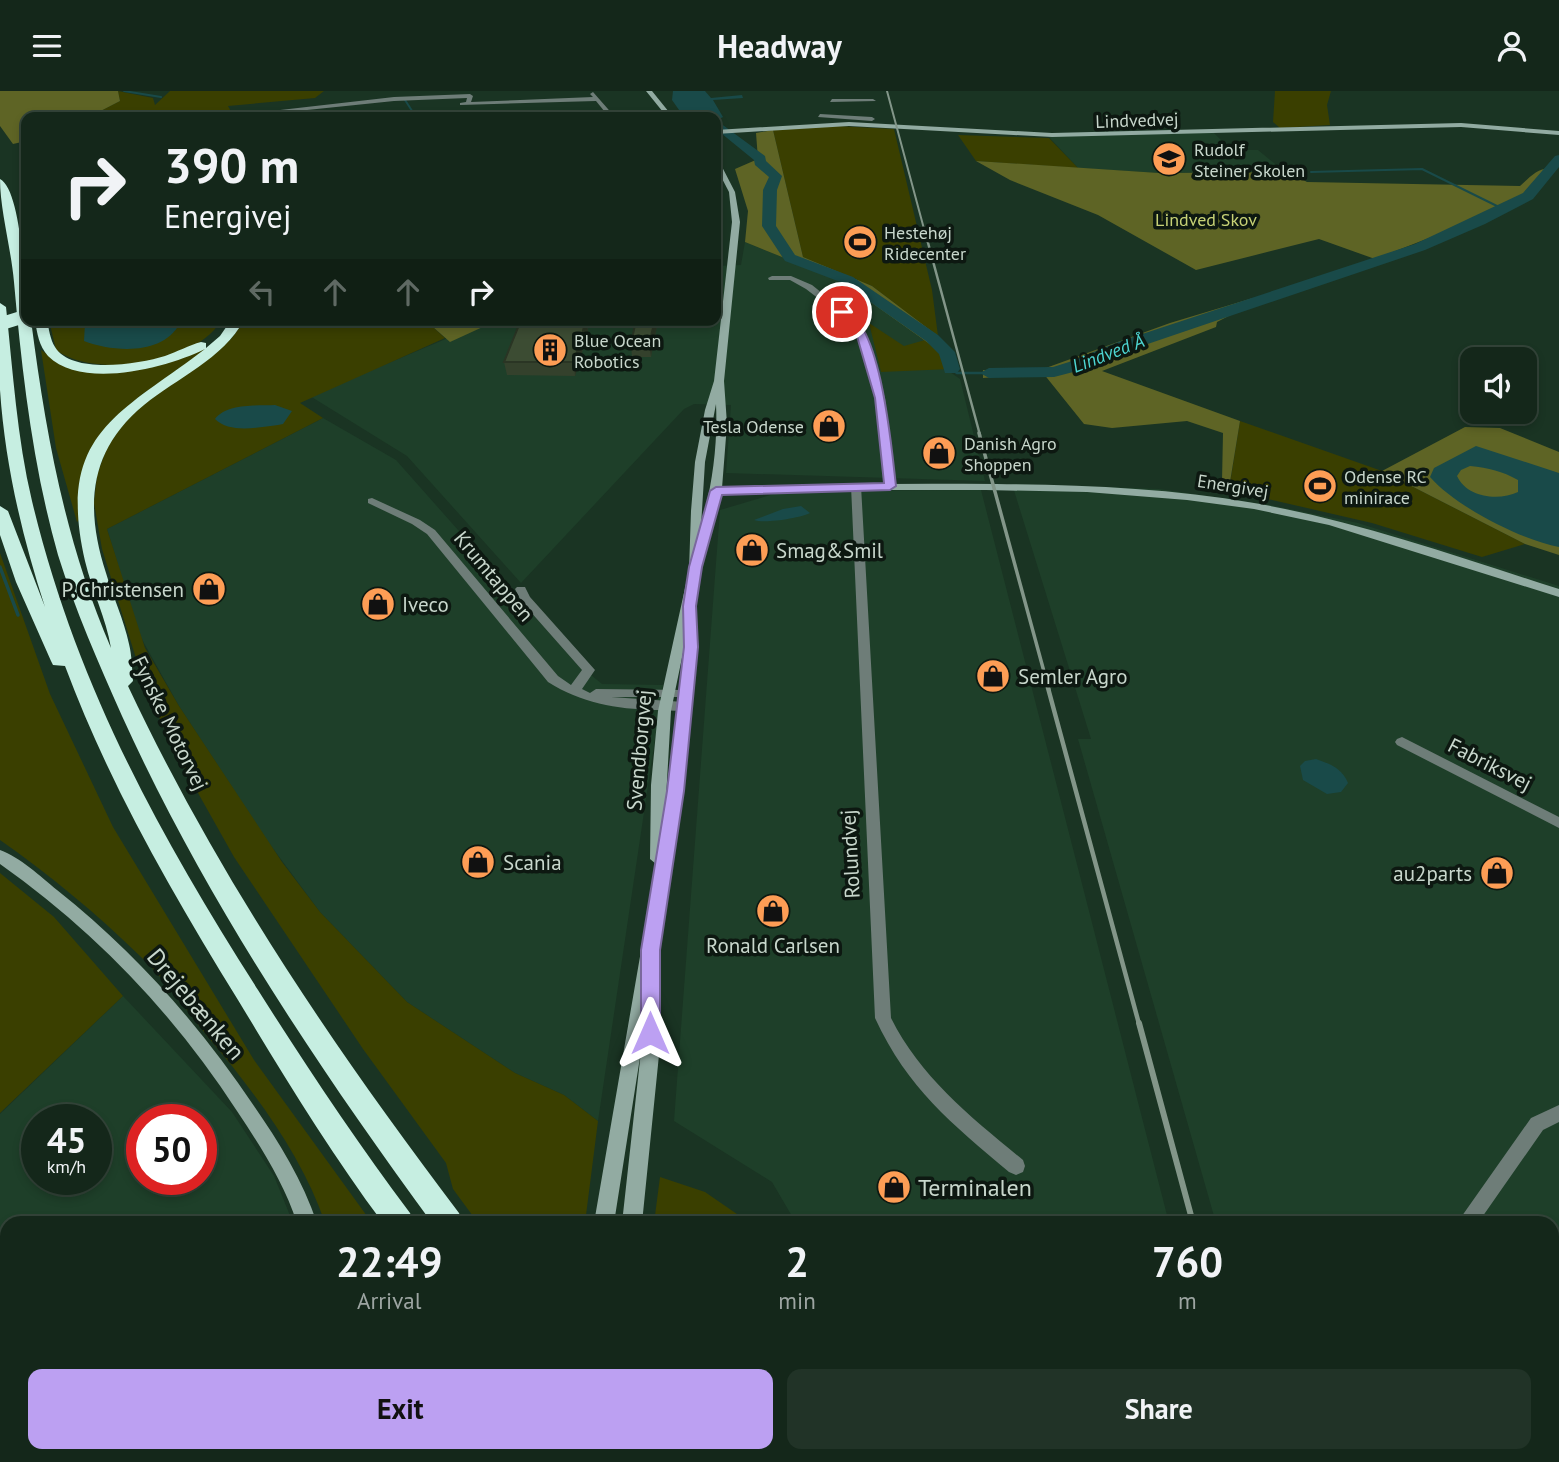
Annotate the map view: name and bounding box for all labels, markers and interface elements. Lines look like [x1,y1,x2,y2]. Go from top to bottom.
text: Headway [717,25,842,67]
icon: menu [28,27,66,65]
icon: person [1493,27,1531,65]
street label: Lindvedvej [1095,107,1179,133]
text: 390 m [164,133,299,197]
place label: Rudolf Steiner Skolen [1194,138,1305,182]
icon: right [49,140,140,231]
school or university icon: Rudolf Steiner Skolen [1150,140,1188,178]
text: Energivej [164,195,291,237]
park label: Lindved Skov [1155,208,1257,231]
place label: Hestehøj Ridecenter [884,221,966,265]
sports icon: Hestehøj Ridecenter [841,223,879,261]
icon: left [243,273,281,311]
icon: ahead [316,273,354,311]
icon: ahead [389,273,427,311]
icon: right [462,273,500,311]
pin [812,282,872,342]
icon: arrive [823,293,861,331]
water label: Lindved Å [1068,328,1148,378]
place label: Blue Ocean Robotics [574,329,661,373]
building icon: Blue Ocean Robotics [531,331,569,369]
map controls [1460,347,1537,424]
button: sound [1460,347,1537,424]
shop icon: Tesla Odense [810,407,848,445]
place label: Tesla Odense [703,415,804,438]
place label: Danish Agro Shoppen [964,432,1057,476]
shop icon: Danish Agro Shoppen [920,434,958,472]
place label: Odense RC minirace [1344,465,1427,509]
sports icon: Odense RC minirace [1301,467,1339,505]
street label: Energivej [1196,469,1270,503]
street label: Krumtappen [448,525,540,627]
shop icon: Smag&Smil [733,531,771,569]
place label: Smag&Smil [776,537,883,564]
shop icon: P. Christensen [190,570,228,608]
place label: P. Christensen [61,576,184,603]
shop icon: Iveco [359,585,397,623]
place label: Iveco [402,591,449,618]
street label: Fynske Motorvej [126,651,214,795]
shop icon: Semler Agro [974,657,1012,695]
place label: Semler Agro [1018,663,1127,690]
street label: Svendborgvej [620,688,658,812]
street label: Fabriksvej [1444,731,1536,797]
street label: Rolundvej [834,809,866,899]
shop icon: Scania [459,843,497,881]
place label: Scania [503,849,562,876]
shop icon: au2parts [1478,854,1516,892]
place label: au2parts [1393,860,1472,887]
shop icon: Ronald Carlsen [754,892,792,930]
place label: Ronald Carlsen [706,932,840,959]
street label: Drejebænken [140,942,252,1066]
position arrow [613,996,687,1070]
speed limit sign: 50 [126,1104,217,1195]
text: 45 [47,1117,86,1163]
text: km/h [47,1155,86,1178]
shop icon: Terminalen [875,1168,913,1206]
place label: Terminalen [918,1172,1032,1203]
text: 22:49 [336,1234,442,1289]
text: 2 [785,1234,809,1289]
text: 760 [1152,1234,1223,1289]
text: Arrival [357,1286,421,1315]
text: min [778,1286,816,1315]
text: m [1178,1286,1197,1315]
button: Exit [28,1369,773,1449]
button: Share [787,1369,1531,1449]

